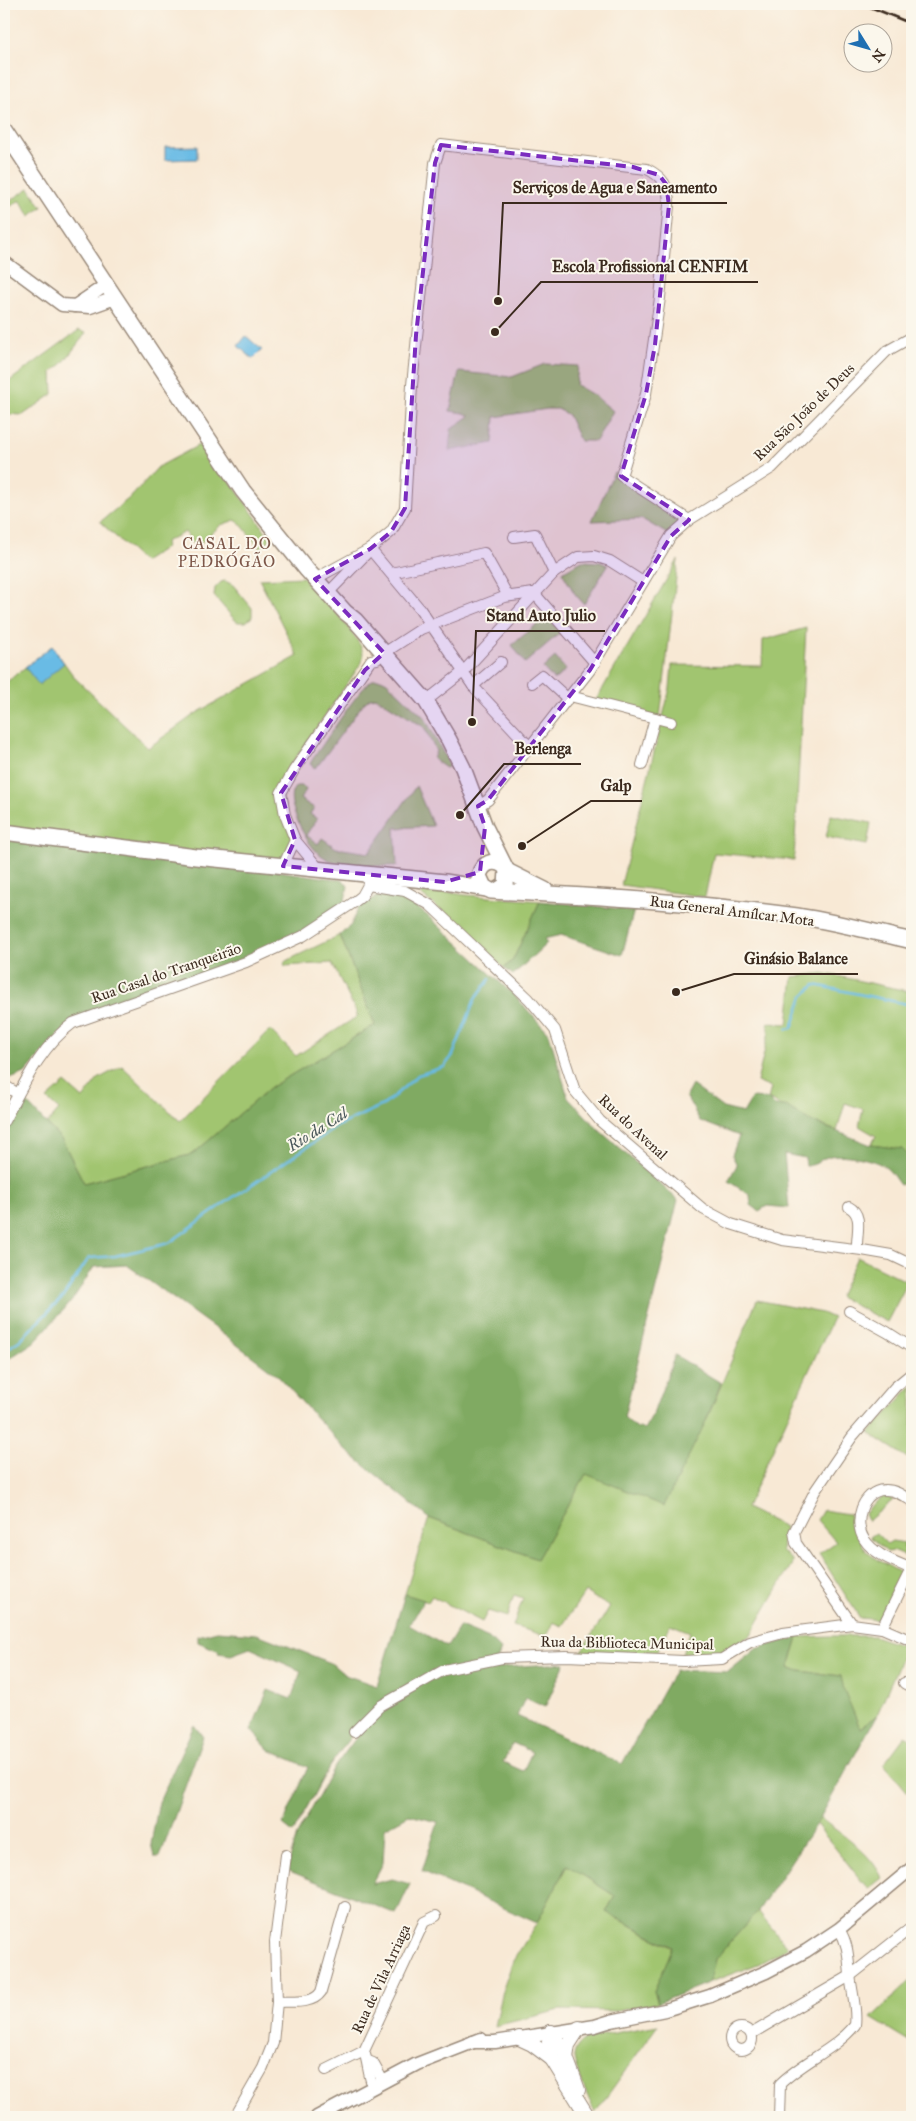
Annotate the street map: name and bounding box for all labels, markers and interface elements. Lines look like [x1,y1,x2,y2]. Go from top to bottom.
north arrow [844,22,894,72]
text: N [868,46,888,65]
callout: Serviços de Agua e Saneamento [503,172,727,203]
text: Serviços de Agua e Saneamento [513,178,717,198]
callout: Escola Profissional CENFIM [541,251,758,282]
text: Escola Profissional CENFIM [552,257,749,276]
street label: Rua São João de Deus [750,359,859,465]
district label: CASAL DO PEDRÓGÃO [178,534,276,571]
callout: Stand Auto Julio [476,600,605,631]
text: Stand Auto Julio [486,606,596,626]
callout: Berlenga [504,733,581,764]
text: Berlenga [515,739,573,759]
callout: Galp [591,770,642,801]
text: Galp [601,776,631,796]
street label: Rua General Amílcar Mota [649,892,816,930]
street label: Rua Casal do Tranqueirão [89,939,244,1008]
callout: Ginásio Balance [734,943,858,974]
text: Ginásio Balance [744,949,848,968]
street label: Rua do Avenal [595,1091,672,1164]
water label: Rio da Cal [283,1103,352,1156]
street label: Rua da Biblioteca Municipal [540,1632,715,1654]
street label: Rua de Vila Arriaga [348,1921,414,2036]

